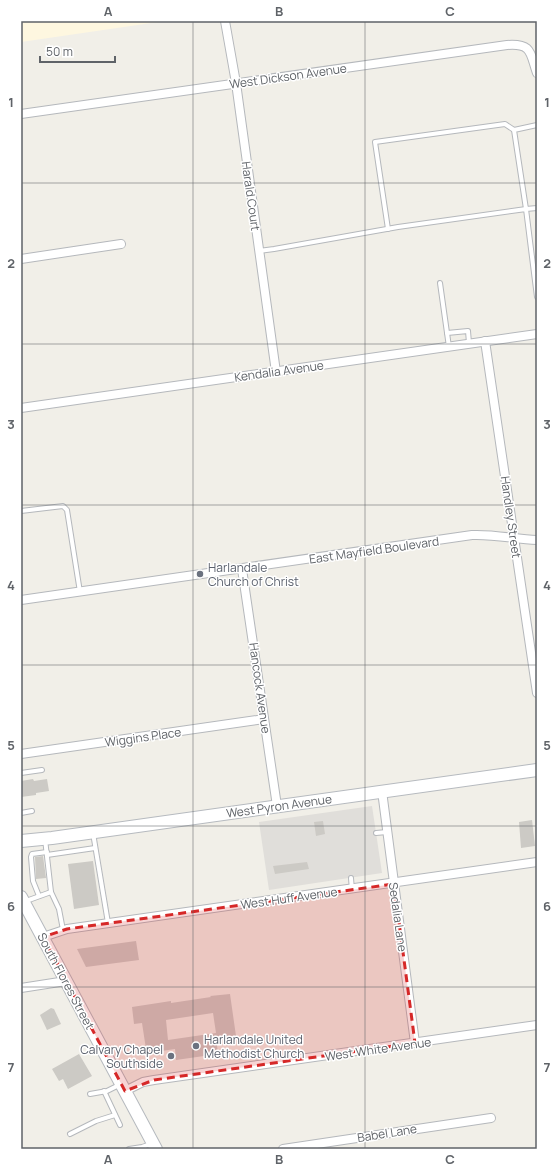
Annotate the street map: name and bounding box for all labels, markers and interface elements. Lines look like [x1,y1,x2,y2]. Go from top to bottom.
text: A [104,2,113,20]
text: B [275,2,283,20]
text: C [445,2,455,20]
scale bar [40,38,115,64]
text: 50 m [46,43,73,60]
street label: West Dickson Avenue [228,59,348,93]
text: 1 [8,93,14,111]
text: 1 [544,93,550,111]
street label: Harald Court [238,160,264,232]
text: 2 [7,254,15,272]
text: 2 [543,254,551,272]
street label: Kendalia Avenue [233,356,325,386]
text: 3 [7,415,15,433]
text: 3 [543,415,551,433]
street label: Handley Street [497,475,525,559]
street label: East Mayfield Boulevard [308,532,440,568]
place label: Harlandale Church of Christ [208,559,299,590]
marker: Harlandale Church of Christ [195,569,205,579]
text: 4 [7,576,15,594]
text: 4 [543,576,551,594]
street label: Hancock Avenue [245,641,275,735]
street label: Wiggins Place [104,723,182,751]
text: 5 [7,736,15,754]
text: 5 [543,736,551,754]
street label: West Pyron Avenue [225,790,333,822]
street label: Sedalia Lane [385,881,411,953]
street label: West Huff Avenue [239,883,339,913]
text: 6 [7,897,15,915]
text: 6 [543,897,551,915]
street label: South Flores Street [33,930,99,1032]
place label: Harlandale United Methodist Church [204,1031,304,1062]
street label: West White Avenue [324,1033,432,1065]
place label: Calvary Chapel Southside [80,1041,163,1072]
marker: Harlandale United Methodist Church [191,1041,201,1051]
marker: Calvary Chapel Southside [166,1051,176,1061]
text: 7 [8,1058,15,1076]
text: 7 [544,1058,551,1076]
street label: Babel Lane [356,1120,418,1146]
text: A [104,1150,113,1168]
text: B [275,1150,283,1168]
text: C [445,1150,455,1168]

